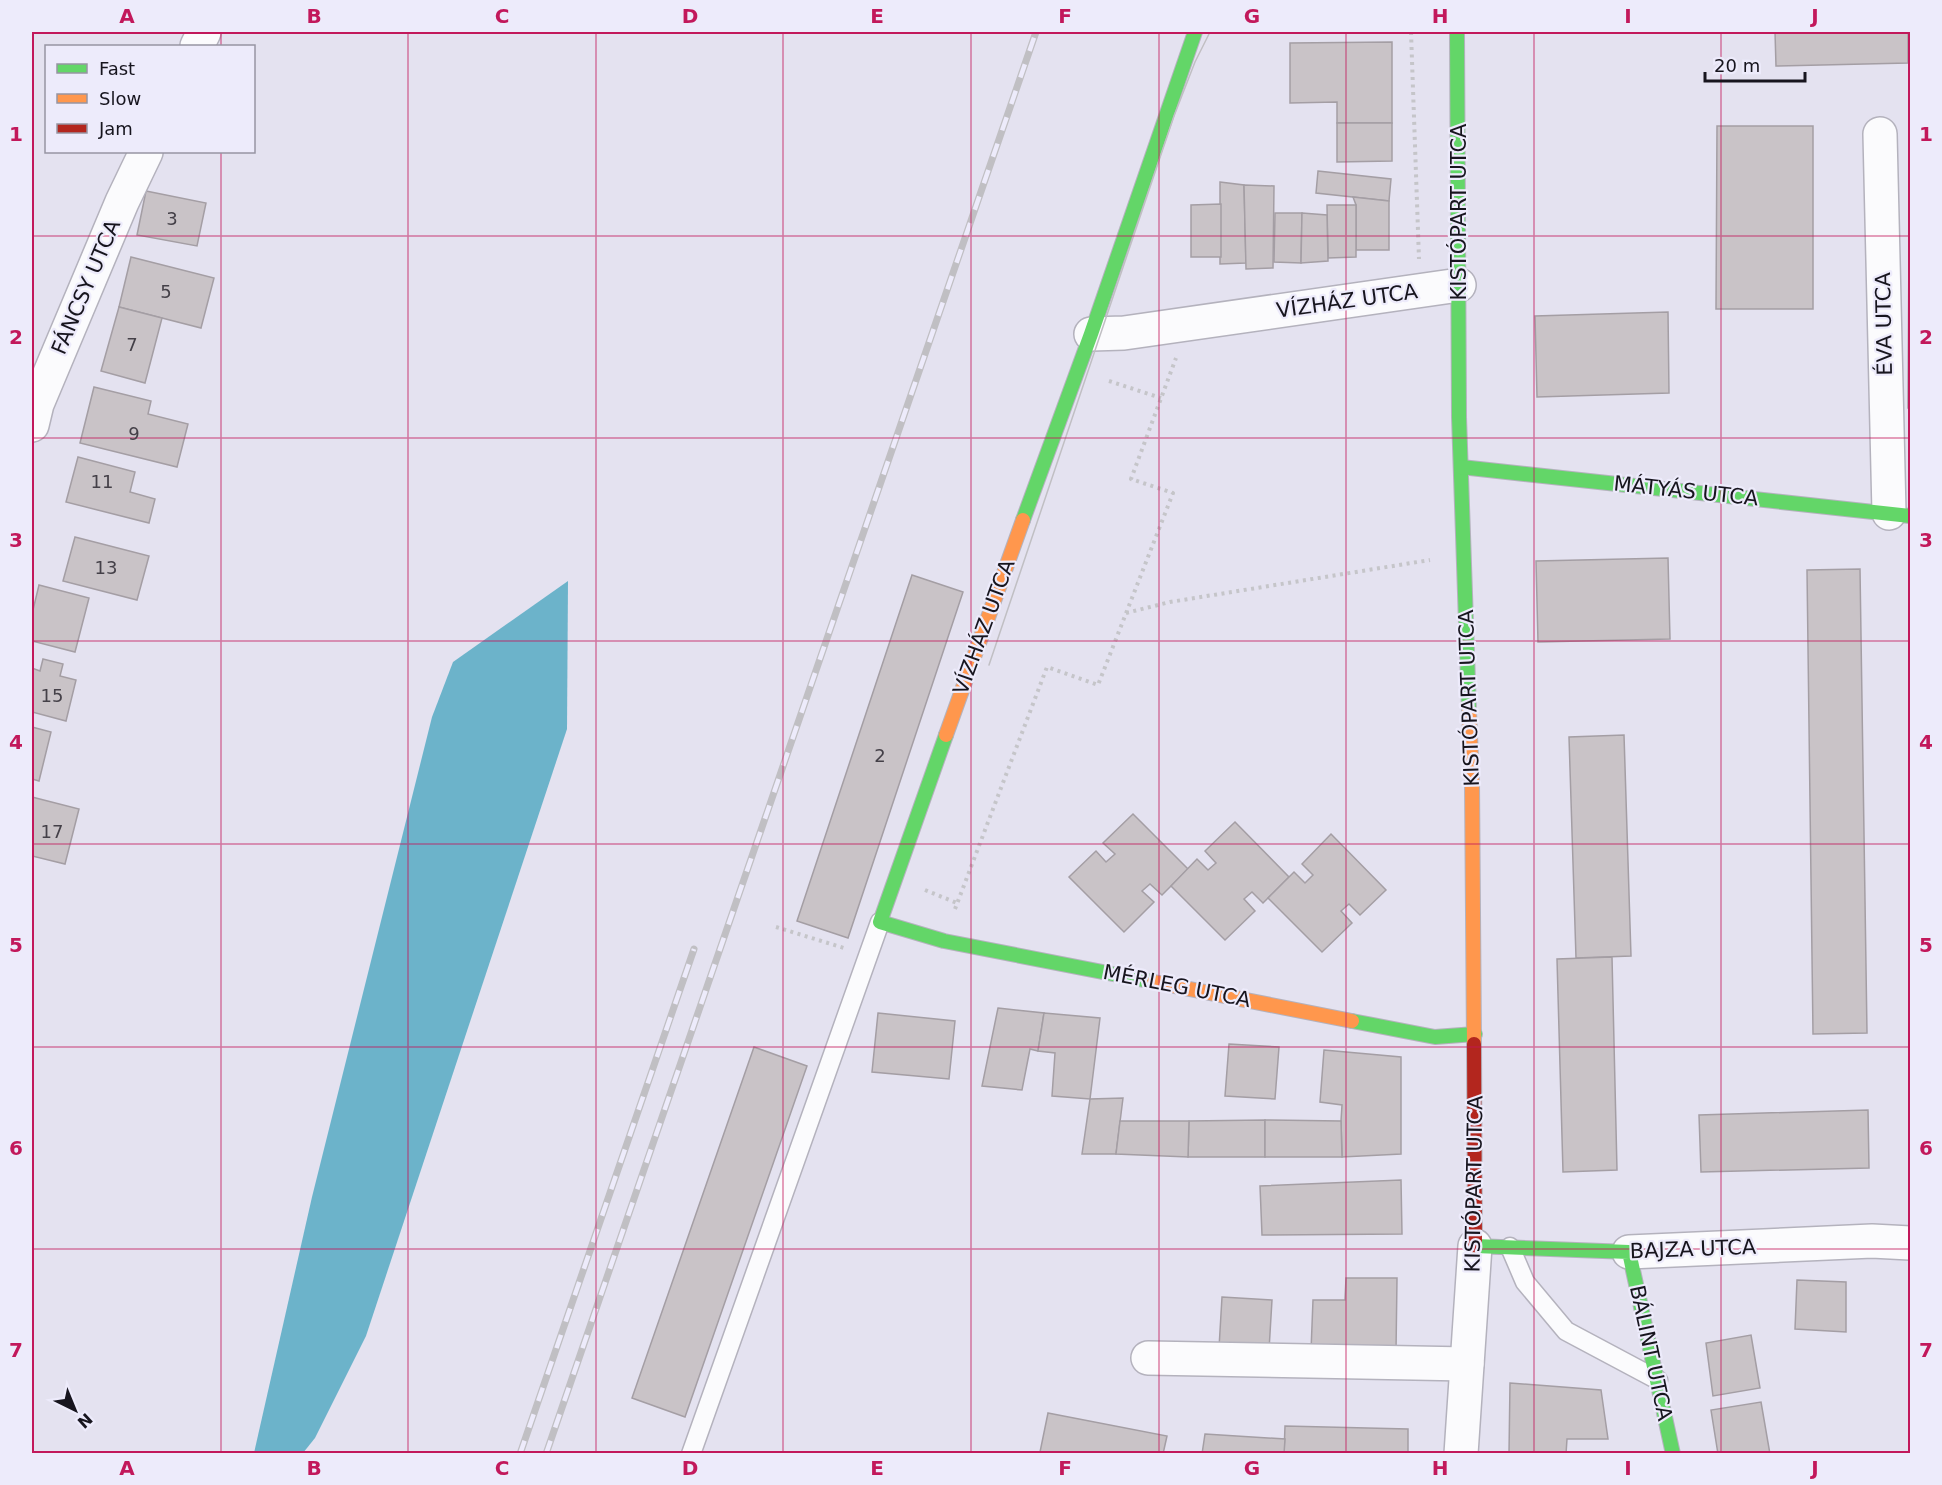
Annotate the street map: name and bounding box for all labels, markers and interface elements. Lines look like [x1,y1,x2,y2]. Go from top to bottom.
text: A [119,4,135,28]
text: B [306,4,322,28]
text: C [495,4,509,28]
text: D [682,4,698,28]
text: E [870,4,884,28]
text: F [1058,4,1072,28]
text: G [1244,4,1260,28]
text: H [1432,4,1448,28]
text: I [1624,4,1632,28]
text: J [1809,4,1819,28]
legend [45,45,255,153]
scale bar [1705,45,1806,83]
text: 20 m [1714,55,1760,76]
text: Fast [99,58,135,79]
text: Slow [99,88,141,109]
text: Jam [98,118,133,139]
text: 1 [9,122,23,146]
text: 1 [1919,122,1933,146]
street label: KISTÓPART UTCA [1446,123,1471,300]
house number: 3 [166,208,178,229]
street label: FÁNCSY UTCA [46,215,125,358]
street label: ÉVA UTCA [1870,272,1897,376]
street label: VÍZHÁZ UTCA [1275,278,1420,323]
house number: 5 [160,281,172,302]
text: 2 [9,325,23,349]
text: 2 [1919,325,1933,349]
house number: 7 [126,334,138,355]
house number: 9 [128,423,140,444]
street label: MÁTYÁS UTCA [1613,470,1760,511]
house number: 11 [91,471,113,492]
text: 3 [9,528,23,552]
text: 3 [1919,528,1933,552]
street label: VÍZHÁZ UTCA [947,555,1020,698]
house number: 13 [95,557,117,578]
street label: KISTÓPART UTCA [1453,609,1484,787]
house number: 15 [41,685,63,706]
text: 4 [9,730,23,754]
text: 4 [1919,730,1933,754]
house number: 2 [874,745,886,766]
house number: 17 [41,821,63,842]
text: 5 [9,933,23,957]
text: 5 [1919,933,1933,957]
street label: MÉRLEG UTCA [1101,959,1254,1012]
street label: KISTÓPART UTCA [1459,1095,1488,1273]
text: 6 [9,1136,23,1160]
text: 6 [1919,1136,1933,1160]
street label: BAJZA UTCA [1629,1235,1757,1263]
street label: BÁLINT UTCA [1625,1283,1678,1424]
text: 7 [9,1338,23,1362]
text: 7 [1919,1338,1933,1362]
north arrow [45,1380,105,1440]
text: N [74,1409,96,1432]
text: A [119,1456,135,1480]
text: B [306,1456,322,1480]
text: C [495,1456,509,1480]
text: D [682,1456,698,1480]
text: E [870,1456,884,1480]
text: F [1058,1456,1072,1480]
text: G [1244,1456,1260,1480]
text: H [1432,1456,1448,1480]
text: I [1624,1456,1632,1480]
text: J [1809,1456,1819,1480]

